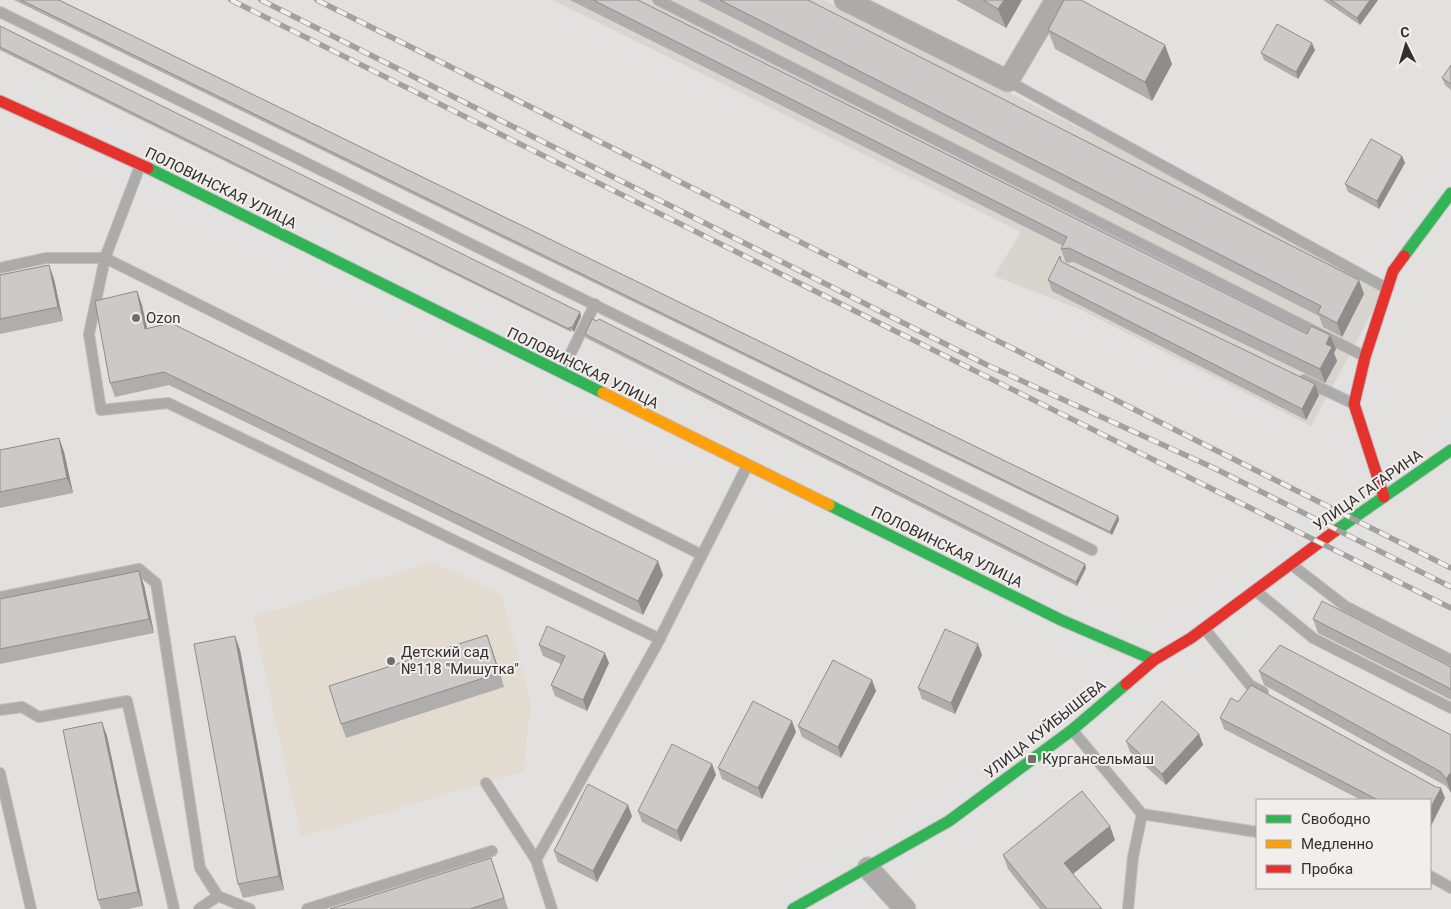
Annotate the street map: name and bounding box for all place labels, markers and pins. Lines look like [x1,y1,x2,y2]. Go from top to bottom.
place label: Ozon [146,309,180,327]
marker: Ozon [130,312,142,324]
place label: Детский сад №118 "Мишутка" [401,643,519,678]
marker: Детский сад №118 "Мишутка" [385,655,397,667]
place label: Кургансельмаш [1042,750,1154,768]
marker: Кургансельмаш [1026,753,1038,765]

